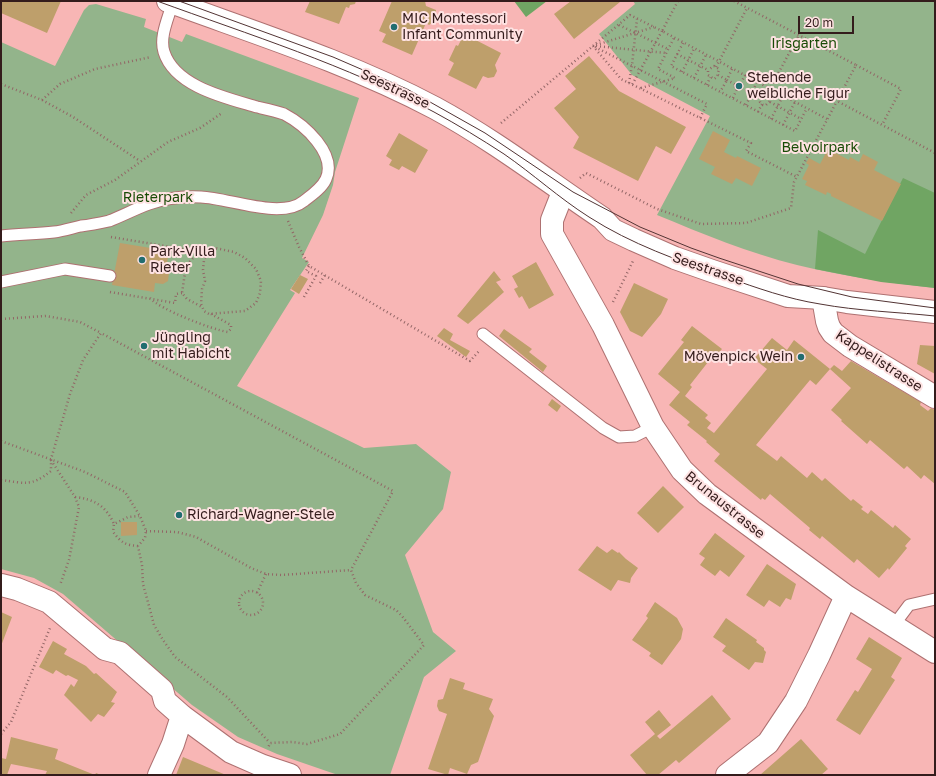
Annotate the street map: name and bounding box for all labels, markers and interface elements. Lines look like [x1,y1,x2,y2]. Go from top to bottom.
scale bar [800,8,856,34]
place label: MIC Montessori Infant Community [402,11,523,44]
text: 20 m [805,15,833,30]
marker: MIC Montessori Infant Community [389,22,399,32]
park label: Irisgarten [771,36,837,52]
street label: Seestrasse [358,66,432,112]
place label: Stehende weibliche Figur [747,70,849,102]
marker: Stehende weibliche Figur [734,81,744,91]
park label: Belvoirpark [782,140,858,156]
park label: Rieterpark [123,190,193,206]
place label: Park-Villa Rieter [150,244,215,276]
street label: Seestrasse [670,249,746,289]
marker: Park-Villa Rieter [137,255,147,265]
street label: Kappelistrasse [832,327,926,395]
place label: Jüngling mit Habicht [152,330,230,362]
marker: Jüngling mit Habicht [139,341,149,351]
place label: Mövenpick Wein [684,349,793,365]
marker: Mövenpick Wein [796,352,806,362]
street label: Brunaustrasse [682,468,768,542]
place label: Richard-Wagner-Stele [187,507,335,523]
marker: Richard-Wagner-Stele [174,510,184,520]

